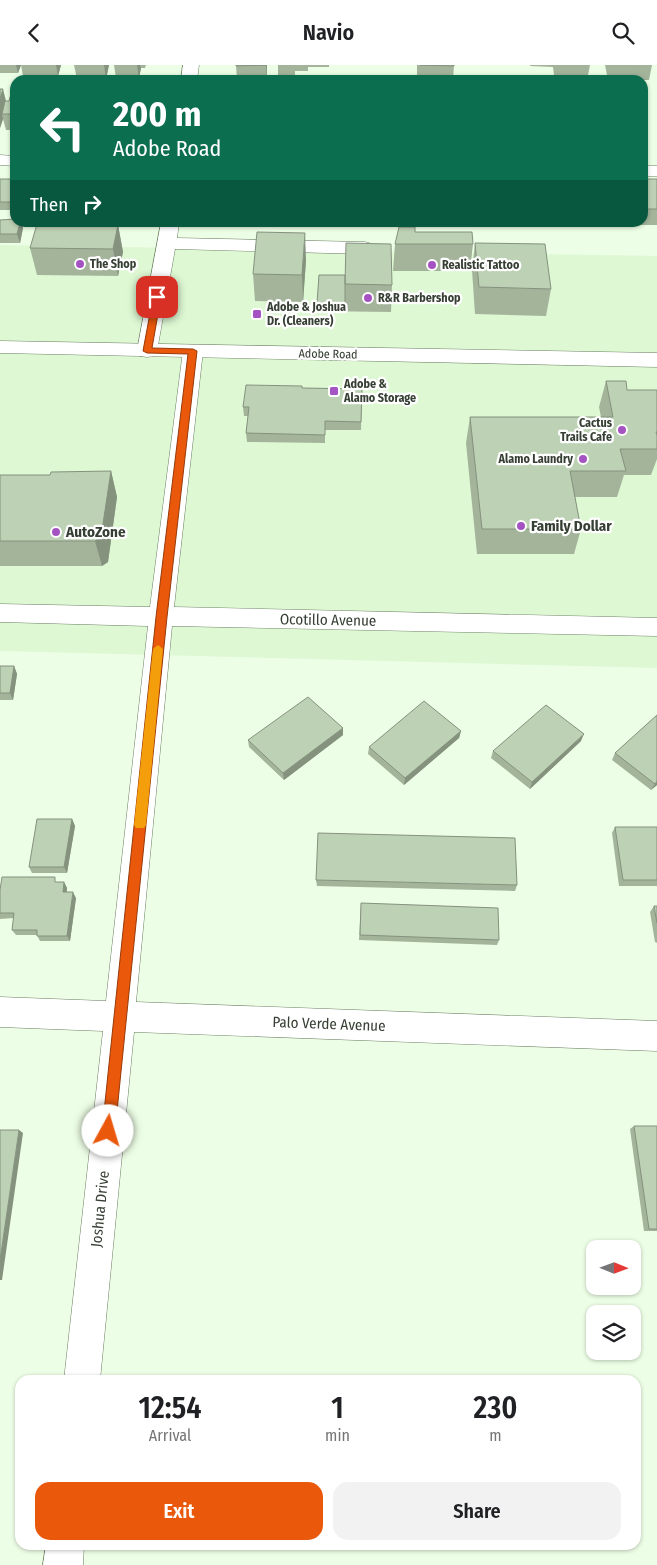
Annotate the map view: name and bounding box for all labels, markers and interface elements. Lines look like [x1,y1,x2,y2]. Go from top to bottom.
icon: back [20,19,48,47]
text: Navio [303,19,354,46]
icon: search [609,19,637,47]
text: 200 m [113,93,201,135]
icon: left [30,95,95,160]
text: Adobe Road [113,135,221,162]
icon: right [78,190,106,218]
text: Then [30,193,68,216]
place label: The Shop [90,257,137,271]
marker: The Shop [74,258,86,270]
place label: Realistic Tattoo [442,258,520,272]
marker: Realistic Tattoo [426,259,438,271]
pin [136,276,178,318]
icon: arrive [143,283,171,311]
place label: R&R Barbershop [378,291,461,305]
marker: R&R Barbershop [362,292,374,304]
place label: Adobe & Joshua Dr. (Cleaners) [266,300,346,328]
marker: Adobe & Joshua Dr. (Cleaners) [251,308,263,320]
street label: Adobe Road [298,346,358,362]
place label: Adobe & Alamo Storage [343,377,416,405]
marker: Adobe & Alamo Storage [328,385,340,397]
place label: Cactus Trails Cafe [560,416,613,444]
marker: Cactus Trails Cafe [616,424,628,436]
place label: Alamo Laundry [498,452,573,466]
marker: Alamo Laundry [577,453,589,465]
place label: Family Dollar [531,517,612,535]
marker: Family Dollar [515,520,527,532]
place label: AutoZone [65,523,126,541]
marker: AutoZone [50,526,62,538]
street label: Ocotillo Avenue [280,610,376,630]
street label: Palo Verde Avenue [272,1013,386,1035]
position arrow [81,1104,133,1156]
street label: Joshua Drive [87,1170,113,1248]
north arrow [586,1240,641,1295]
map controls [586,1240,641,1360]
button: layers [586,1305,641,1360]
text: 12:54 [139,1390,202,1426]
text: 1 [331,1390,344,1426]
text: 230 [473,1390,517,1426]
text: Arrival [149,1426,191,1445]
text: min [325,1426,350,1445]
text: m [489,1426,502,1445]
button: Exit [35,1482,323,1540]
button: Share [333,1482,621,1540]

